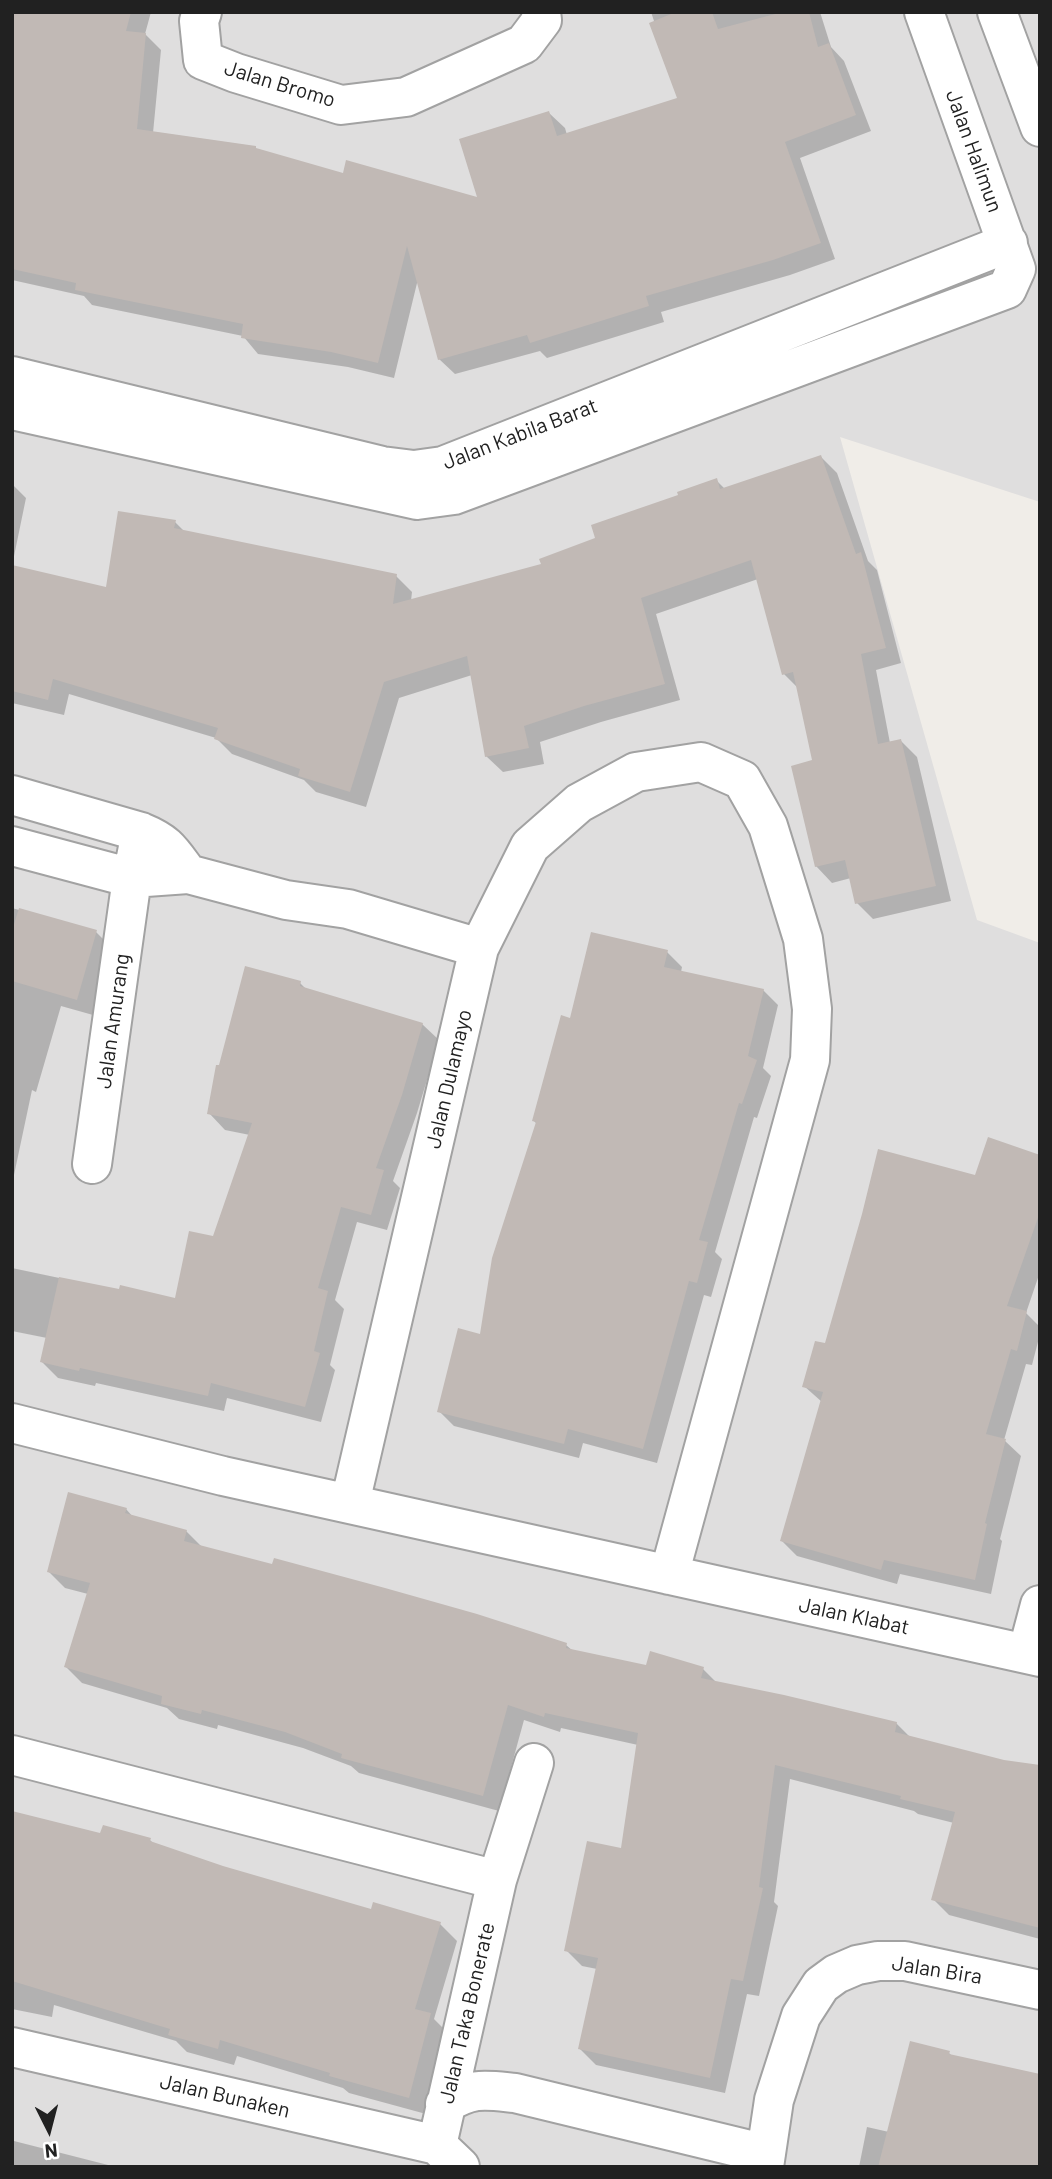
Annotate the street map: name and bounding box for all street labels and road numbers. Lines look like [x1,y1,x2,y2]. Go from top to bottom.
street label: Jalan Bromo [221,55,339,113]
street label: Jalan Halimun [940,86,1008,216]
street label: Jalan Kabila Barat [439,393,601,475]
street label: Jalan Amurang [91,952,135,1090]
street label: Jalan Dulamayo [421,1007,477,1151]
street label: Jalan Klabat [797,1592,911,1640]
street label: Jalan Taka Bonerate [434,1920,500,2106]
street label: Jalan Bira [890,1950,984,1990]
street label: Jalan Bunaken [157,2069,293,2123]

